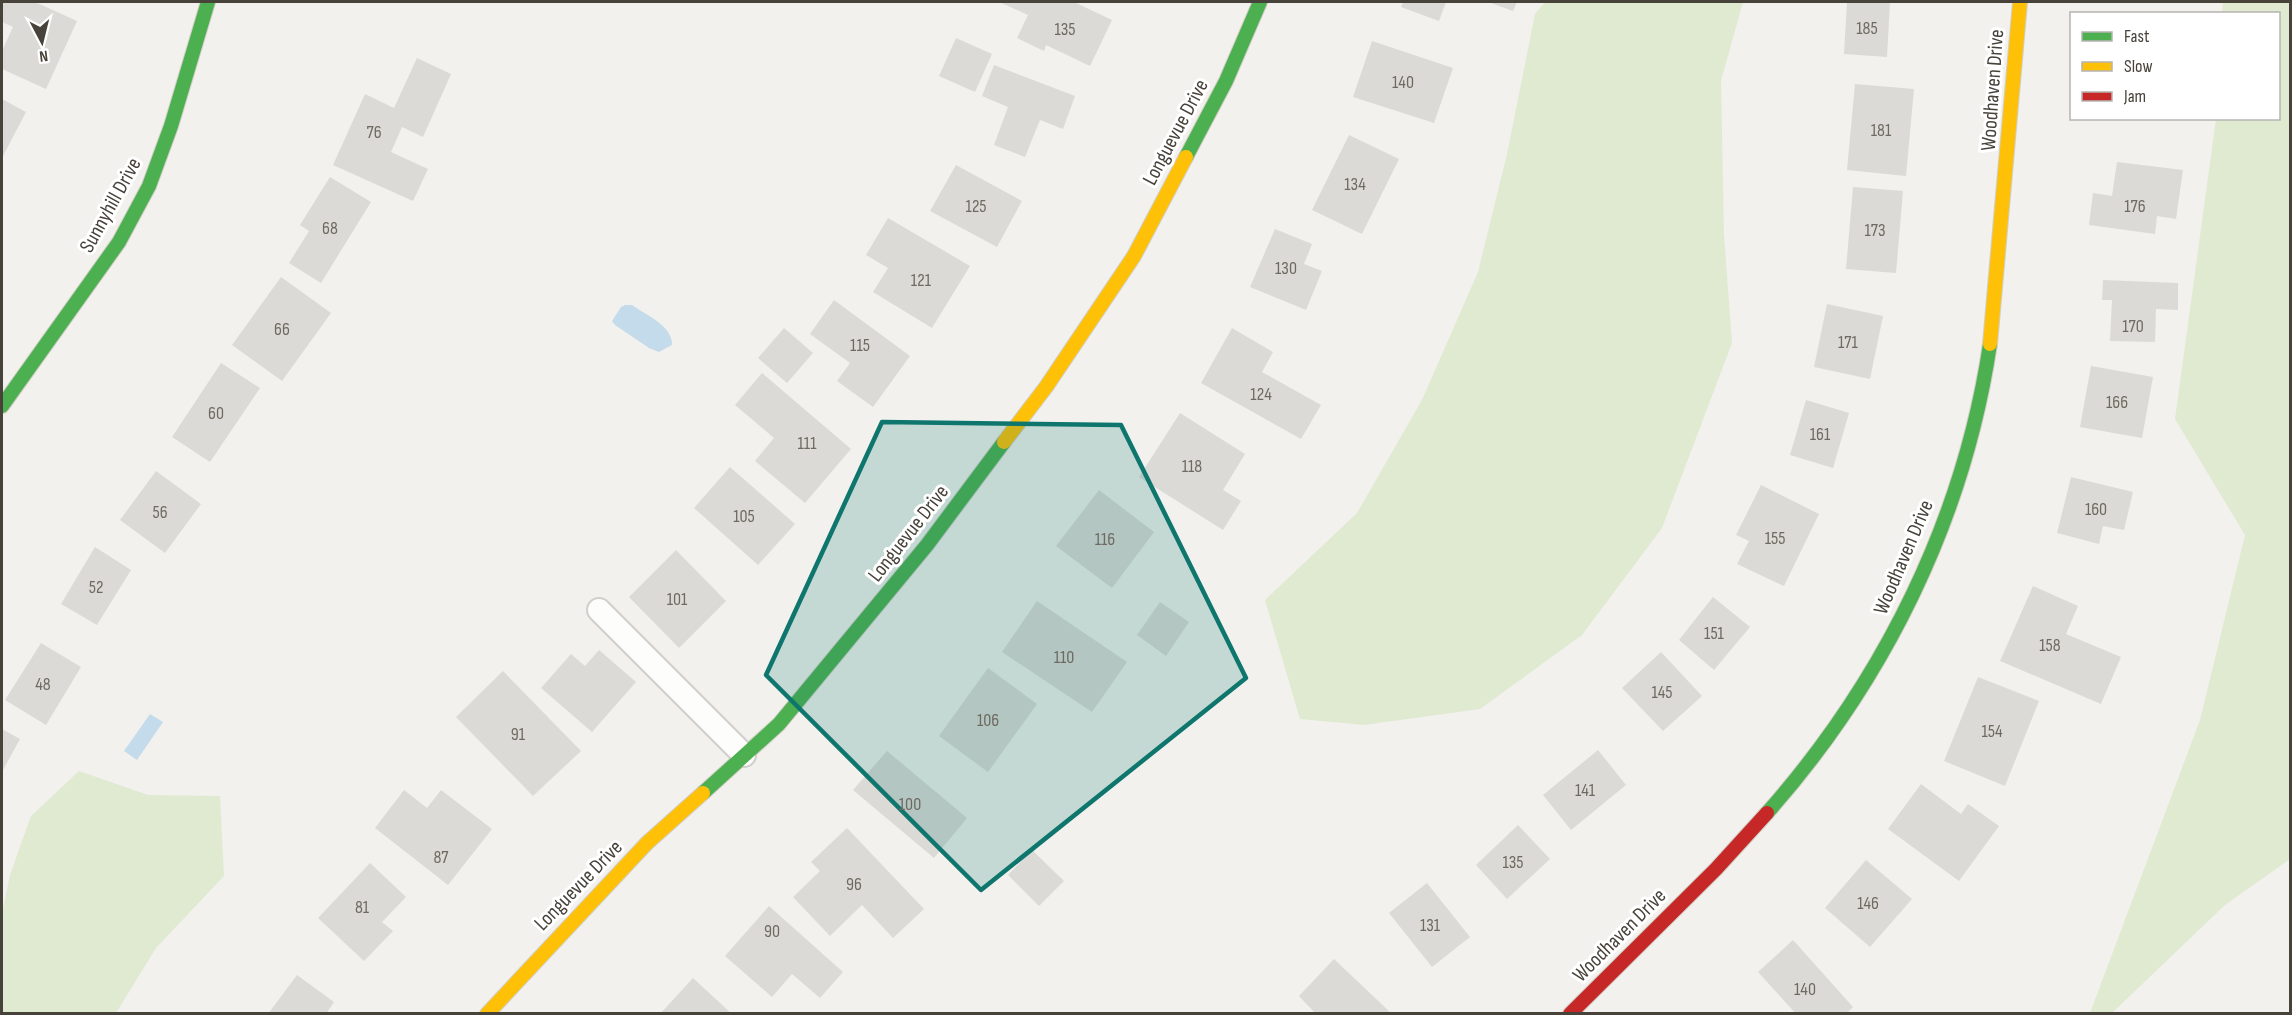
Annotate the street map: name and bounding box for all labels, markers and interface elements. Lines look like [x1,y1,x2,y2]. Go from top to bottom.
north arrow [12,12,72,72]
legend [2070,12,2280,120]
house number: 185 [1856,18,1878,39]
house number: 135 [1054,19,1076,40]
text: Fast [2124,26,2150,47]
street label: Woodhaven Drive [1976,28,2009,152]
text: N [38,45,49,65]
text: Slow [2124,56,2153,77]
house number: 140 [1392,72,1414,93]
street label: Longuevue Drive [1137,75,1214,189]
text: Jam [2123,86,2146,107]
house number: 181 [1871,120,1892,141]
house number: 76 [366,122,382,143]
street label: Sunnyhill Drive [74,153,147,257]
house number: 134 [1344,174,1366,195]
house number: 125 [965,196,987,217]
house number: 176 [2124,196,2146,217]
house number: 68 [322,218,338,239]
house number: 173 [1864,220,1886,241]
house number: 130 [1275,258,1297,279]
house number: 121 [911,270,932,291]
house number: 170 [2122,316,2144,337]
house number: 66 [274,319,290,340]
house number: 171 [1838,332,1859,353]
house number: 115 [850,335,870,356]
house number: 124 [1250,384,1272,405]
house number: 166 [2106,392,2128,413]
house number: 60 [208,403,224,424]
house number: 161 [1810,424,1831,445]
house number: 111 [798,433,817,454]
house number: 118 [1182,456,1202,477]
street label: Longuevue Drive [863,480,954,587]
street label: Woodhaven Drive [1868,496,1939,618]
house number: 160 [2085,499,2107,520]
house number: 56 [152,502,168,523]
house number: 105 [733,506,755,527]
house number: 155 [1765,528,1785,549]
house number: 116 [1095,529,1115,550]
house number: 52 [89,577,103,598]
house number: 101 [667,589,688,610]
house number: 151 [1704,623,1725,644]
house number: 158 [2039,635,2061,656]
house number: 110 [1054,647,1074,668]
house number: 48 [35,674,51,695]
house number: 145 [1651,682,1673,703]
house number: 106 [977,710,999,731]
house number: 154 [1981,721,2003,742]
house number: 91 [511,724,526,745]
house number: 141 [1575,780,1596,801]
house number: 100 [899,794,921,815]
street label: Longuevue Drive [529,835,628,936]
house number: 87 [433,847,449,868]
house number: 135 [1502,852,1524,873]
house number: 96 [846,874,862,895]
street label: Woodhaven Drive [1567,883,1671,987]
house number: 146 [1857,893,1879,914]
house number: 81 [355,897,370,918]
house number: 131 [1420,915,1441,936]
house number: 90 [764,921,780,942]
house number: 140 [1794,979,1816,1000]

